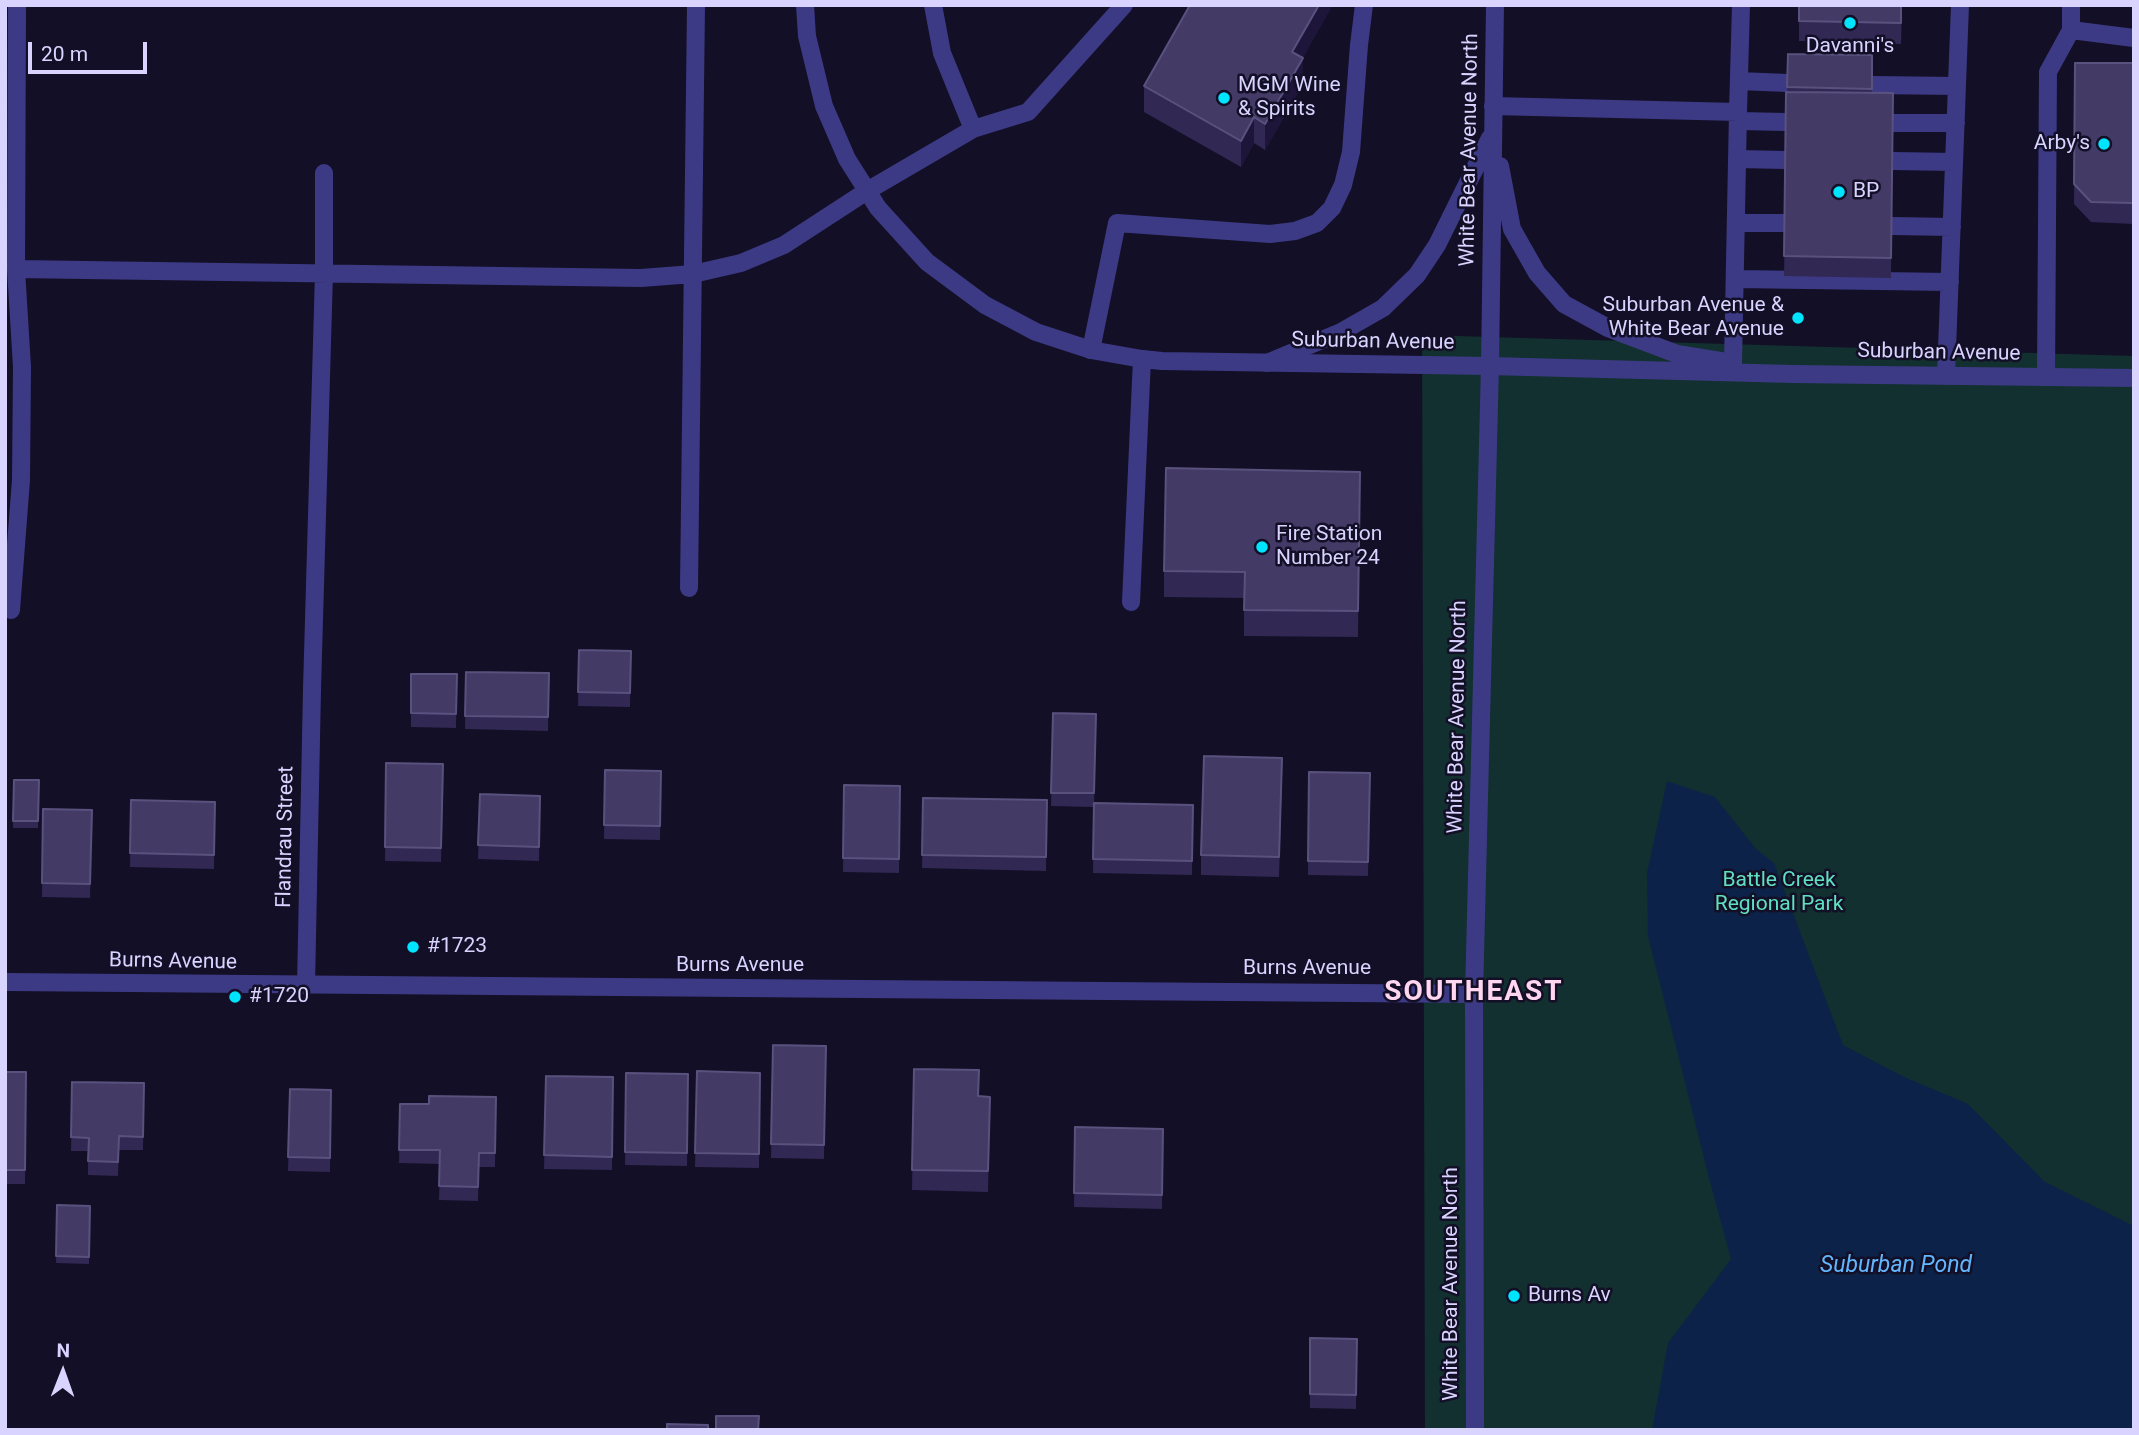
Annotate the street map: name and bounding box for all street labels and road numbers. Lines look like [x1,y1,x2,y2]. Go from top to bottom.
street label: White Bear Avenue North [1455,33,1485,267]
street label: Suburban Avenue [1291,328,1455,356]
street label: Suburban Avenue [1857,339,2021,367]
street label: White Bear Avenue North [1443,600,1473,834]
street label: Flandrau Street [272,766,300,908]
street label: Burns Avenue [109,948,237,976]
street label: Burns Avenue [676,953,804,979]
street label: Burns Avenue [1243,956,1371,982]
street label: White Bear Avenue North [1439,1167,1465,1401]

